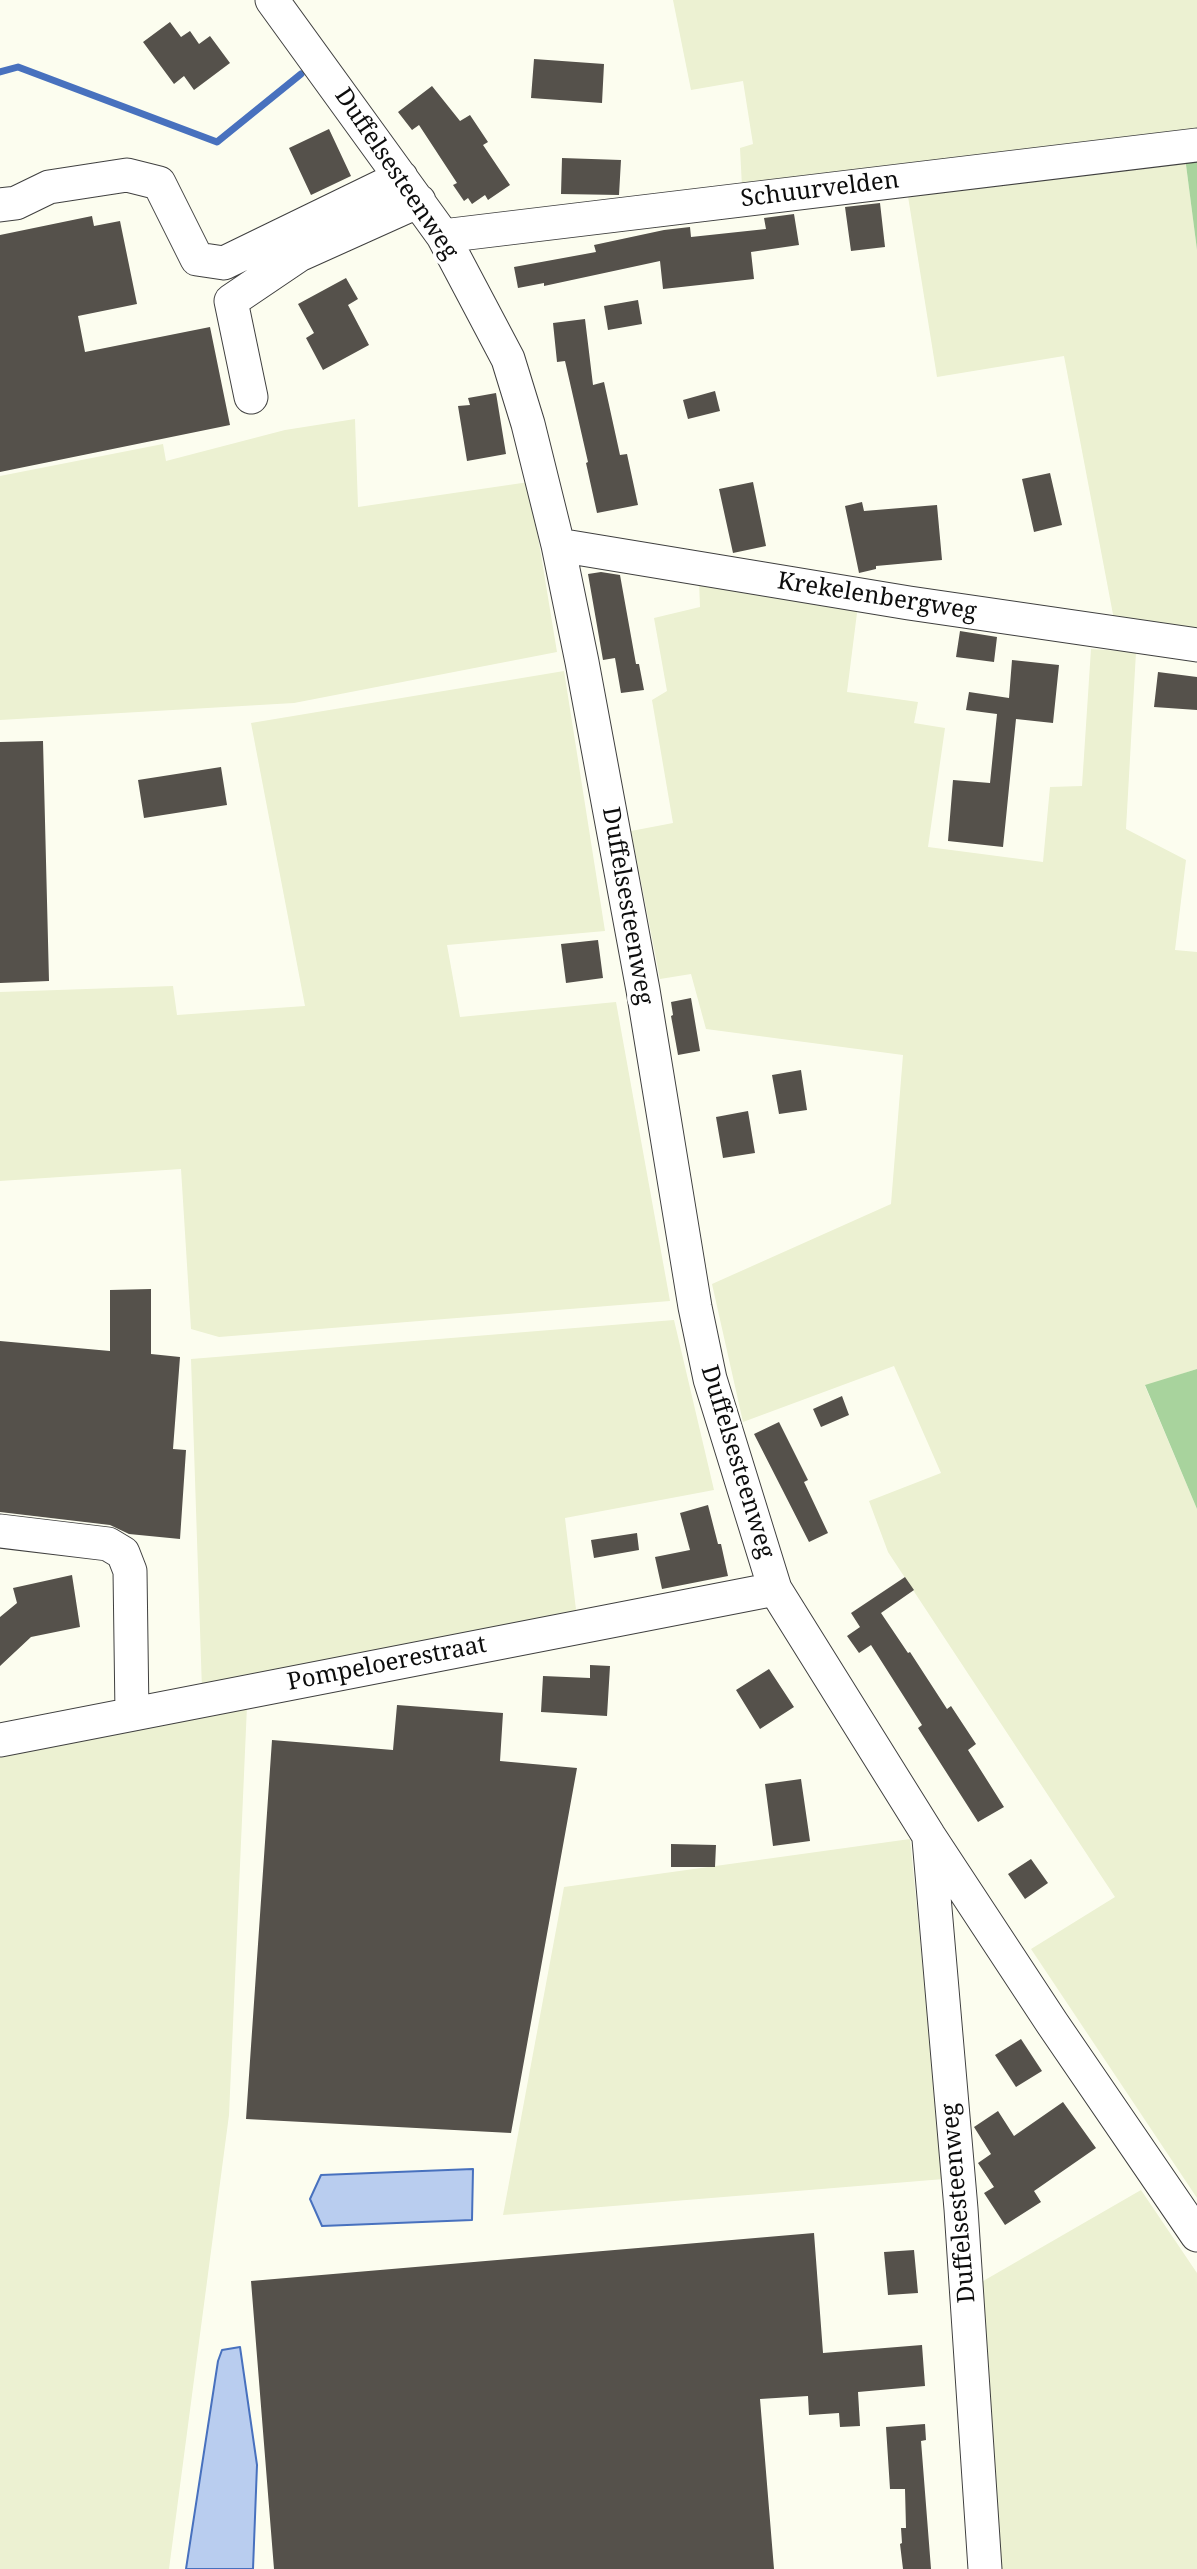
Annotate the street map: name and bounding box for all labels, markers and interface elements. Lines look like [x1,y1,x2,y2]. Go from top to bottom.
street label: Duffelsesteenweg [328,83,464,265]
street label: Schuurvelden [739,166,901,214]
street label: Krekelenbergweg [775,567,979,627]
street label: Duffelsesteenweg [595,805,659,1007]
street label: Duffelsesteenweg [694,1362,780,1562]
street label: Pompeloerestraat [285,1631,489,1697]
street label: Duffelsesteenweg [936,2102,982,2304]

